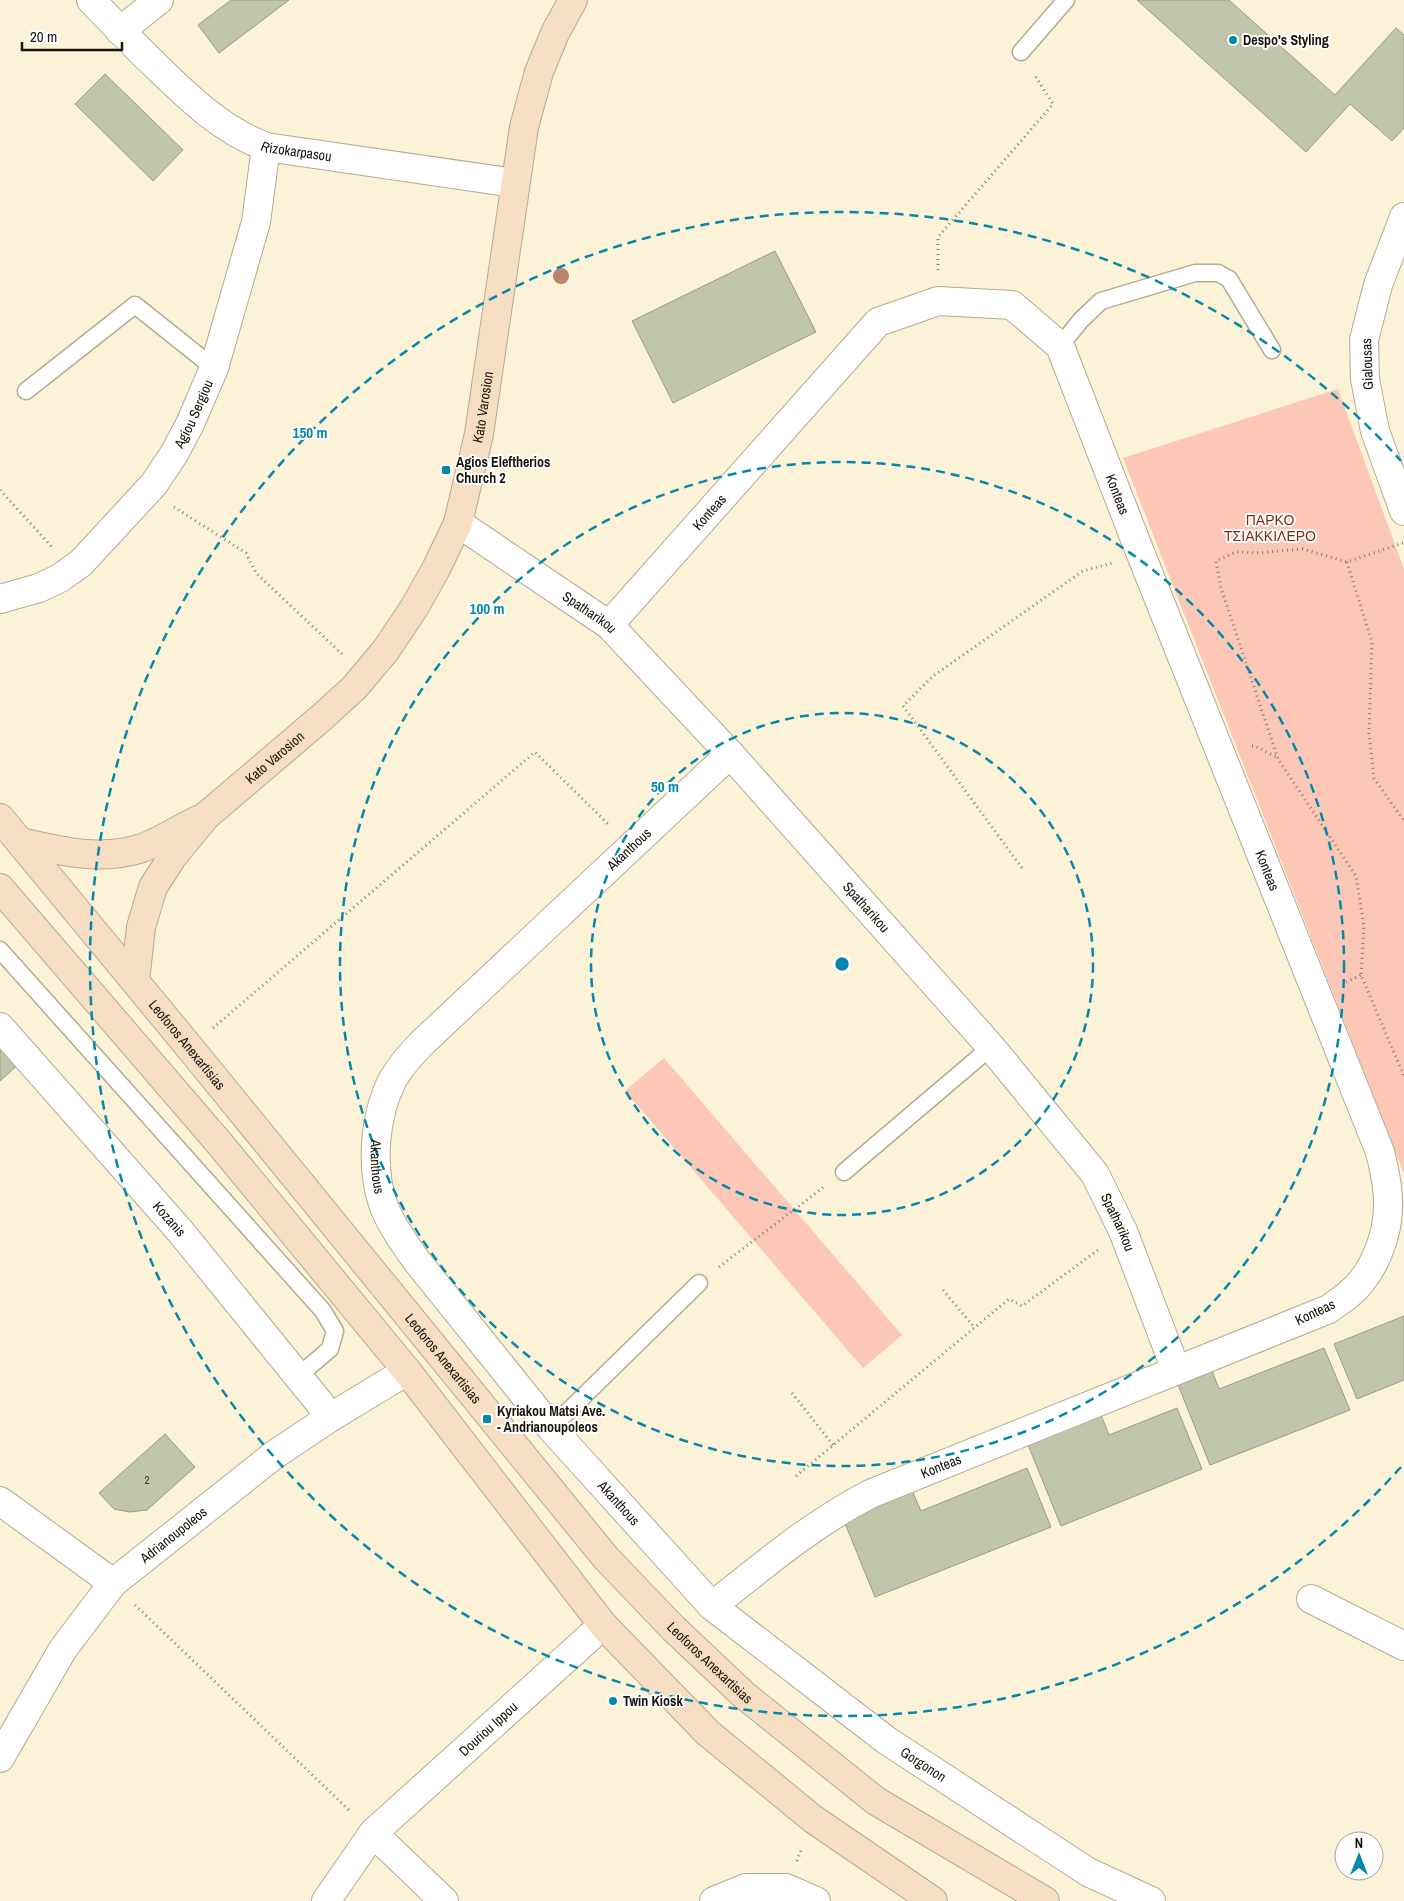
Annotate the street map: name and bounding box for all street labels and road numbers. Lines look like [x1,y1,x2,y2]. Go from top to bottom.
street label: Rizokarpasou [258,137,333,165]
street label: Gialousas [1357,338,1377,390]
street label: Kato Varosion [468,370,497,445]
street label: Agiou Sergiou [169,377,217,452]
street label: Konteas [1102,471,1134,517]
street label: Konteas [689,490,730,534]
street label: Spatharikou [559,587,621,637]
street label: Kato Varosion [241,727,308,788]
street label: Akanthous [602,824,655,875]
street label: Konteas [1251,848,1284,894]
street label: Spatharikou [839,878,894,936]
street label: Leoforos Anexartisias [145,996,230,1094]
street label: Akanthous [367,1138,389,1196]
street label: Spatharikou [1097,1190,1139,1254]
street label: Kozanis [149,1197,190,1241]
street label: Konteas [1292,1295,1338,1329]
street label: Leoforos Anexartisias [401,1310,486,1407]
street label: Konteas [918,1450,964,1482]
street label: Akanthous [593,1476,644,1529]
street label: Adrianoupoleos [136,1503,211,1568]
street label: Leoforos Anexartisias [663,1618,757,1708]
street label: Douriou Ippou [455,1698,521,1760]
street label: Gorgonon [897,1743,950,1786]

